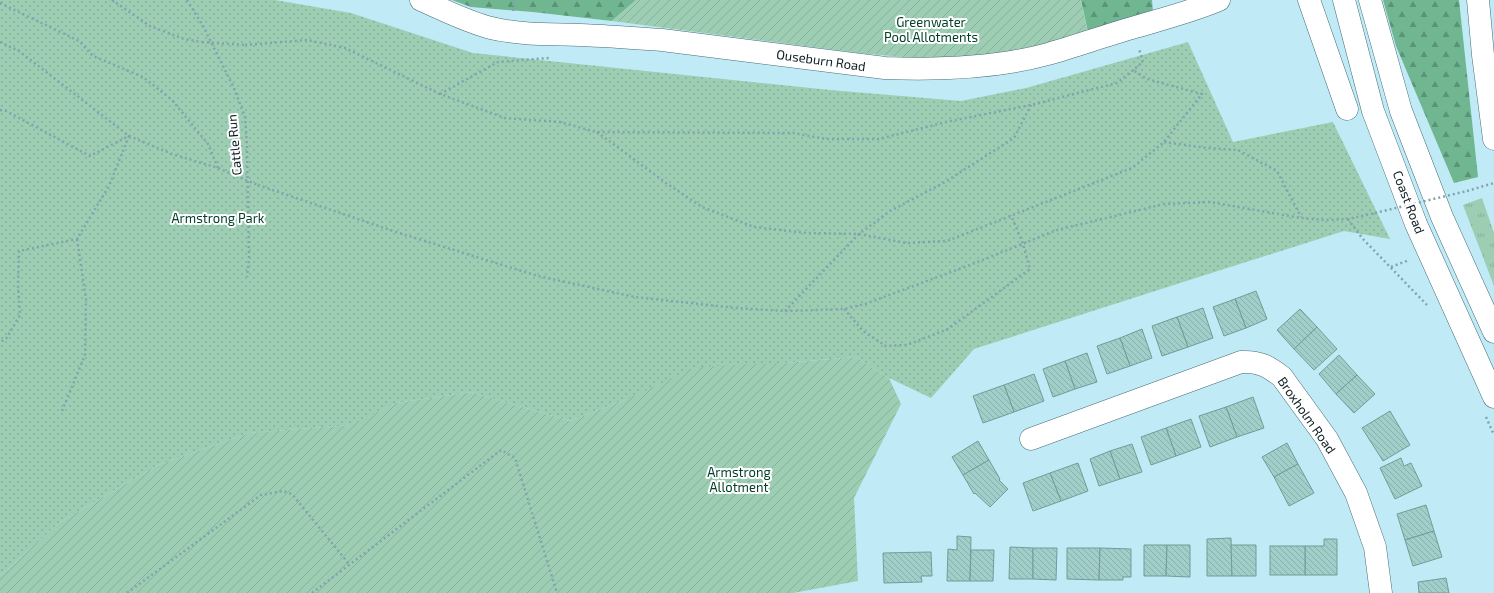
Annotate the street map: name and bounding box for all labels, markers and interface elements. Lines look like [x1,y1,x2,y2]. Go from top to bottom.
park label: Greenwater Pool Allotments [884,14,978,45]
street label: Ouseburn Road [775,46,867,74]
street label: Cattle Run [223,114,245,176]
street label: Coast Road [1390,168,1428,236]
park label: Armstrong Park [172,210,265,226]
street label: Broxholm Road [1275,373,1339,457]
park label: Armstrong Allotment [707,464,771,495]

